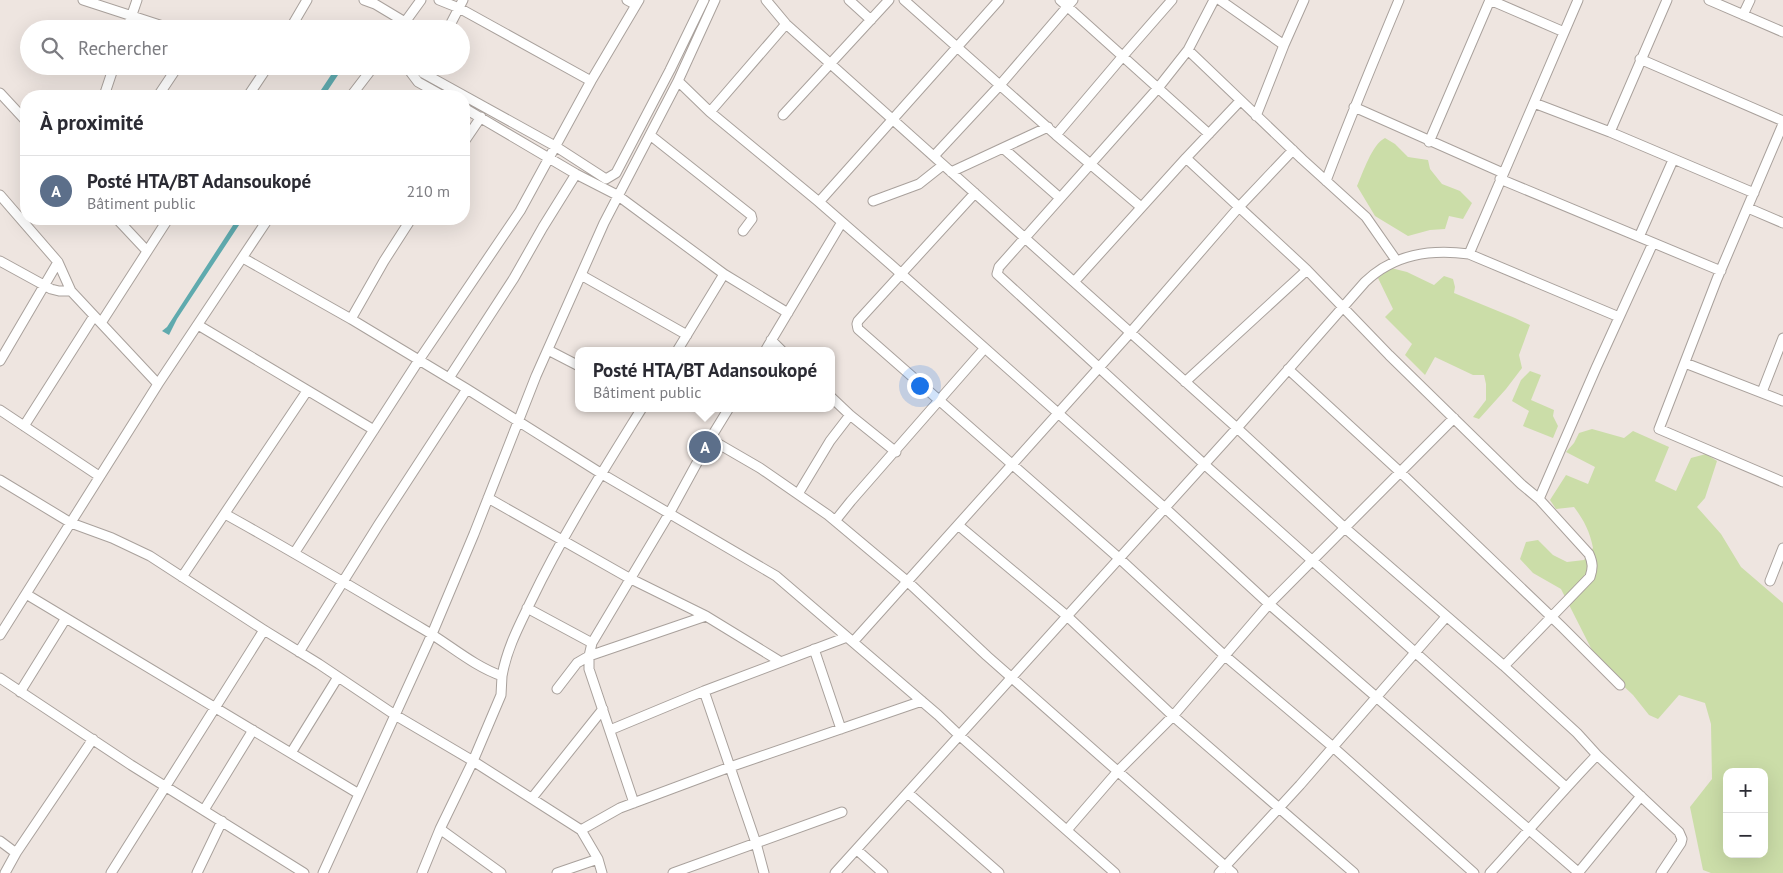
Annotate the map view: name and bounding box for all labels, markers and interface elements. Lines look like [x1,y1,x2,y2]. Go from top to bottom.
search box [20,20,470,75]
icon: search [38,34,66,62]
text: Rechercher [78,36,168,60]
text: À proximité [40,109,144,136]
text: Posté HTA/BT Adansoukopé [87,169,311,193]
text: A [51,181,61,201]
text: 210 m [407,181,450,201]
text: Bâtiment public [87,193,196,213]
popup [575,347,835,412]
text: Posté HTA/BT Adansoukopé [593,358,817,382]
your location [907,373,933,399]
text: Bâtiment public [593,382,702,402]
pin: A [689,428,721,466]
map controls [1723,768,1768,858]
button: + [1723,768,1768,813]
button: − [1723,813,1768,858]

